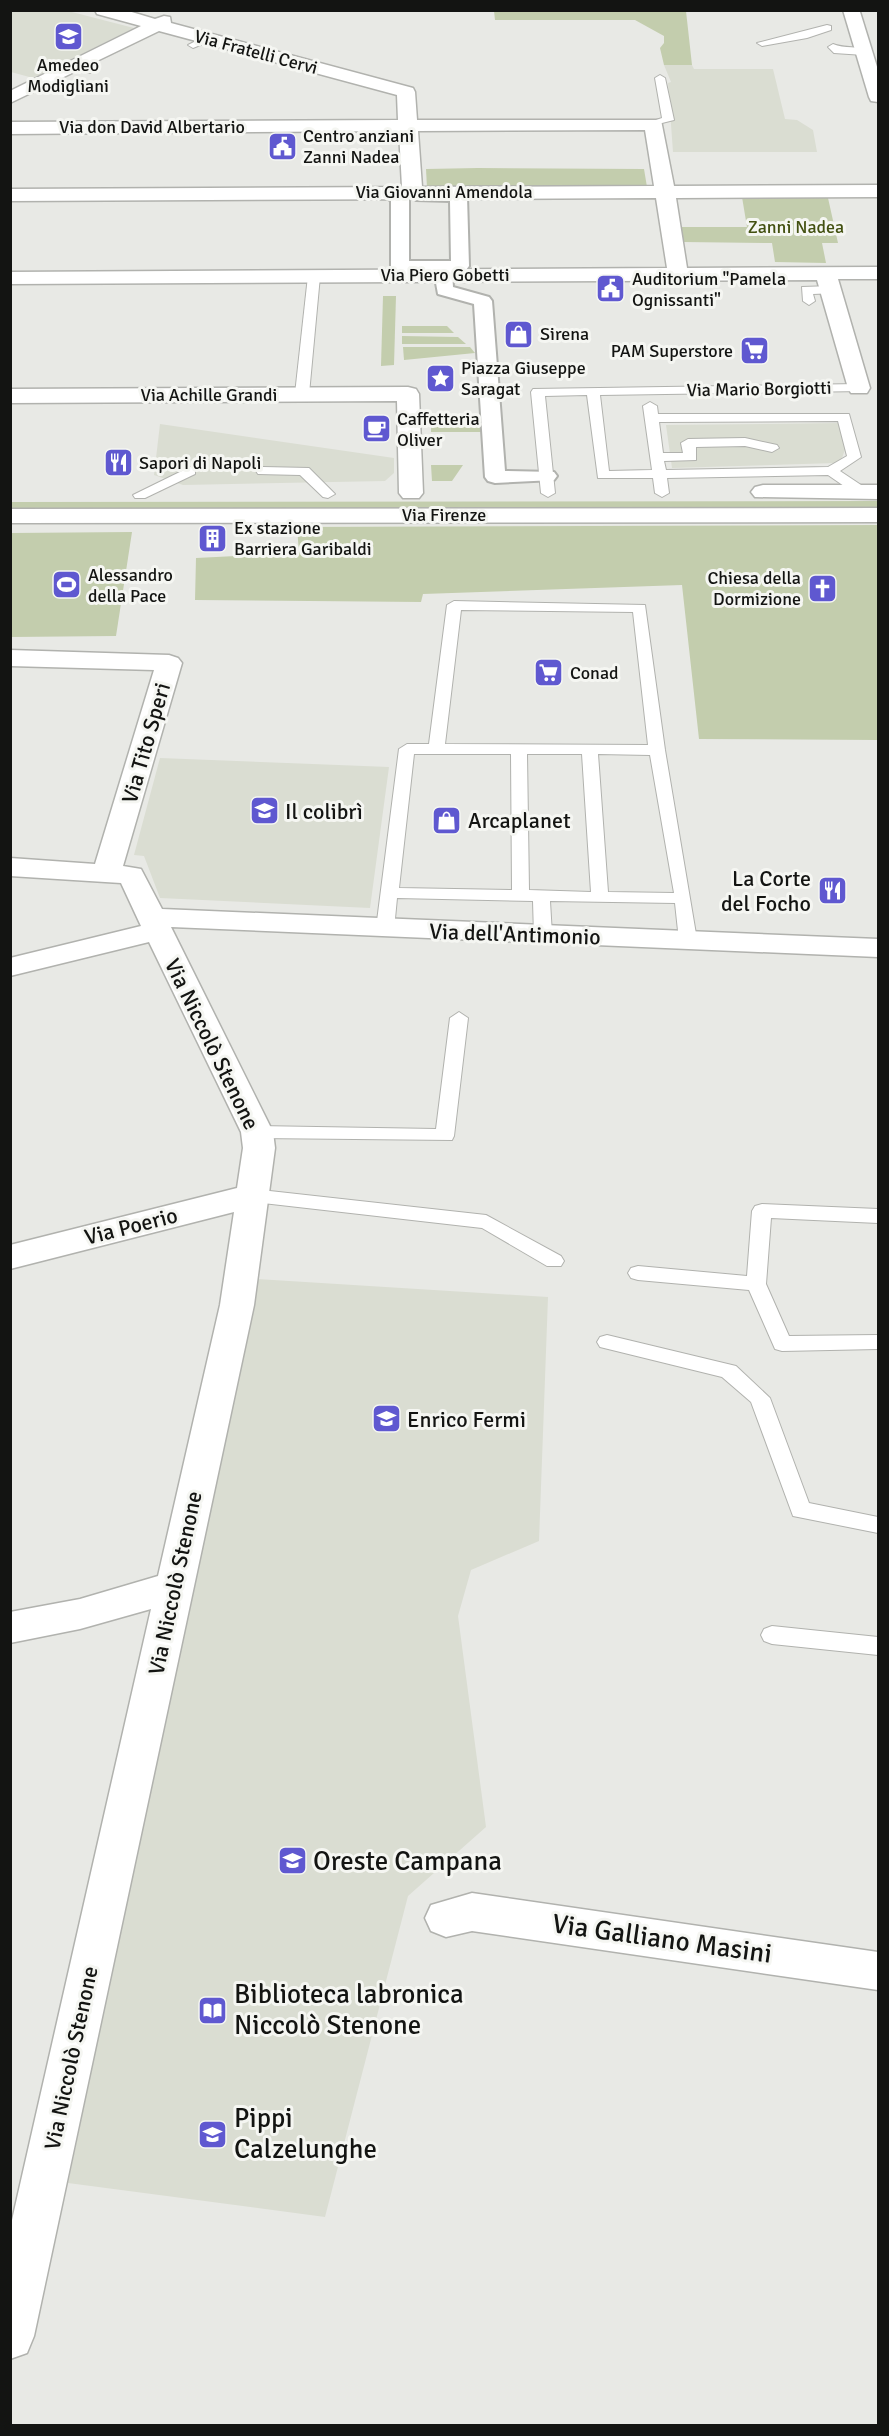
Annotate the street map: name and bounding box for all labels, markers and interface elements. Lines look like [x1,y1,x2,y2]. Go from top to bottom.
school or university icon: Amedeo Modigliani [52,20,84,52]
street label: Via Fratelli Cervi [192,25,320,79]
place label: Amedeo Modigliani [27,54,109,97]
street label: Via don David Albertario [59,116,245,138]
place label: Centro anziani Zanni Nadea [303,125,414,168]
public building icon: Centro anziani Zanni Nadea [266,130,298,162]
street label: Via Giovanni Amendola [355,181,533,203]
park label: Zanni Nadea [748,216,844,238]
street label: Via Piero Gobetti [380,264,510,286]
place label: Auditorium "Pamela Ognissanti" [632,268,786,311]
public building icon: Auditorium "Pamela Ognissanti" [595,273,627,305]
shop icon: Sirena [503,318,535,350]
place label: Sirena [540,323,589,345]
supermarket icon: PAM Superstore [738,335,770,367]
place label: PAM Superstore [611,340,733,362]
place label: Piazza Giuseppe Saragat [461,357,586,400]
place icon: Piazza Giuseppe Saragat [424,362,456,394]
street label: Via Mario Borgiotti [686,377,832,401]
street label: Via Achille Grandi [141,384,277,406]
place label: Caffetteria Oliver [397,408,480,451]
cafe icon: Caffetteria Oliver [360,413,392,445]
restaurant icon: Sapori di Napoli [102,447,134,479]
place label: Sapori di Napoli [139,452,261,474]
street label: Via Firenze [402,504,486,526]
place label: Ex stazione Barriera Garibaldi [234,517,372,560]
building icon: Ex stazione Barriera Garibaldi [197,522,229,554]
place label: Alessandro della Pace [88,564,173,607]
place label: Chiesa della Dormizione [707,567,801,610]
sports icon: Alessandro della Pace [51,569,83,601]
church icon: Chiesa della Dormizione [806,572,838,604]
supermarket icon: Conad [533,657,565,689]
place label: Conad [570,662,619,684]
street label: Via Tito Speri [116,679,176,807]
school or university icon: Il colibrì [248,795,280,827]
place label: Il colibrì [285,798,363,825]
shop icon: Arcaplanet [431,804,463,836]
place label: Arcaplanet [468,807,571,834]
place label: La Corte del Focho [721,865,811,917]
restaurant icon: La Corte del Focho [816,875,848,907]
street label: Via dell'Antimonio [429,918,601,950]
street label: Via Niccolò Stenone [159,954,265,1134]
street label: Via Poerio [82,1201,180,1251]
school or university icon: Enrico Fermi [370,1403,402,1435]
place label: Enrico Fermi [407,1406,526,1433]
street label: Via Niccolò Stenone [142,1489,208,1677]
school or university icon: Oreste Campana [276,1845,308,1877]
place label: Oreste Campana [313,1845,502,1878]
street label: Via Galliano Masini [550,1907,774,1971]
street label: Via Niccolò Stenone [38,1964,104,2152]
place label: Biblioteca labronica Niccolò Stenone [234,1978,464,2042]
library icon: Biblioteca labronica Niccolò Stenone [197,1994,229,2026]
place label: Pippi Calzelunghe [234,2102,377,2166]
school or university icon: Pippi Calzelunghe [197,2118,229,2150]

